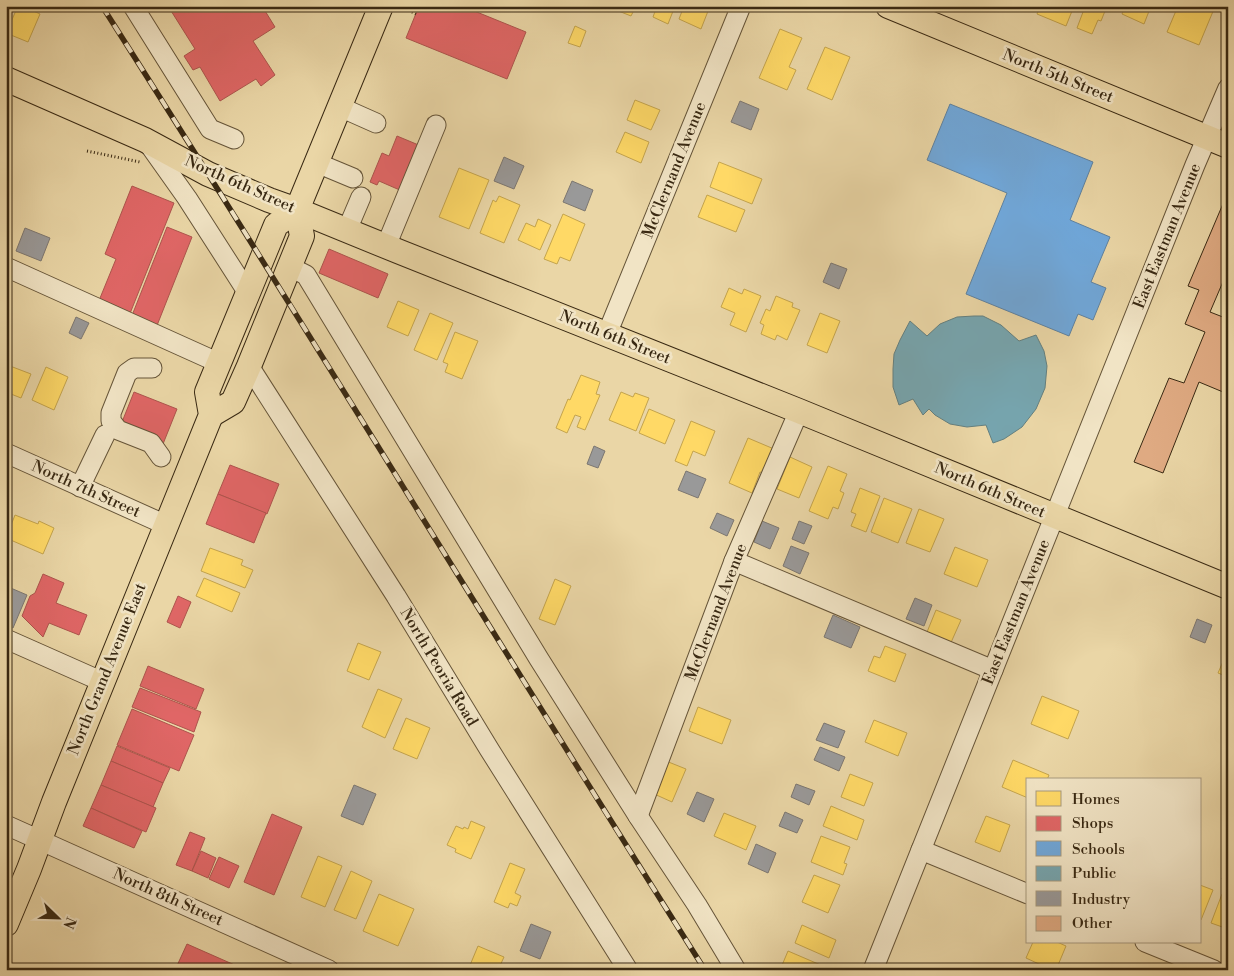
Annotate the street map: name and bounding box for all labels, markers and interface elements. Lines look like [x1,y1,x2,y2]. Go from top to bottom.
street label: North 5th Street [1000,45,1117,107]
street label: McClernand Avenue [637,99,711,241]
street label: North 6th Street [182,151,299,217]
street label: East Eastman Avenue [1129,160,1205,312]
street label: North 6th Street [556,306,674,369]
street label: North 7th Street [29,456,144,522]
street label: North 6th Street [932,458,1049,523]
street label: East Eastman Avenue [978,536,1054,688]
street label: McClernand Avenue [681,540,751,684]
street label: North Grand Avenue East [63,580,151,758]
street label: North Peoria Road [396,604,482,730]
legend [1026,778,1202,944]
text: Homes [1072,790,1120,809]
text: Shops [1072,814,1113,833]
text: Schools [1072,840,1125,859]
street label: North 8th Street [110,864,227,930]
text: Public [1072,864,1116,883]
text: Industry [1072,890,1131,909]
north arrow [32,894,82,944]
text: N [59,914,79,931]
text: Other [1072,914,1113,933]

